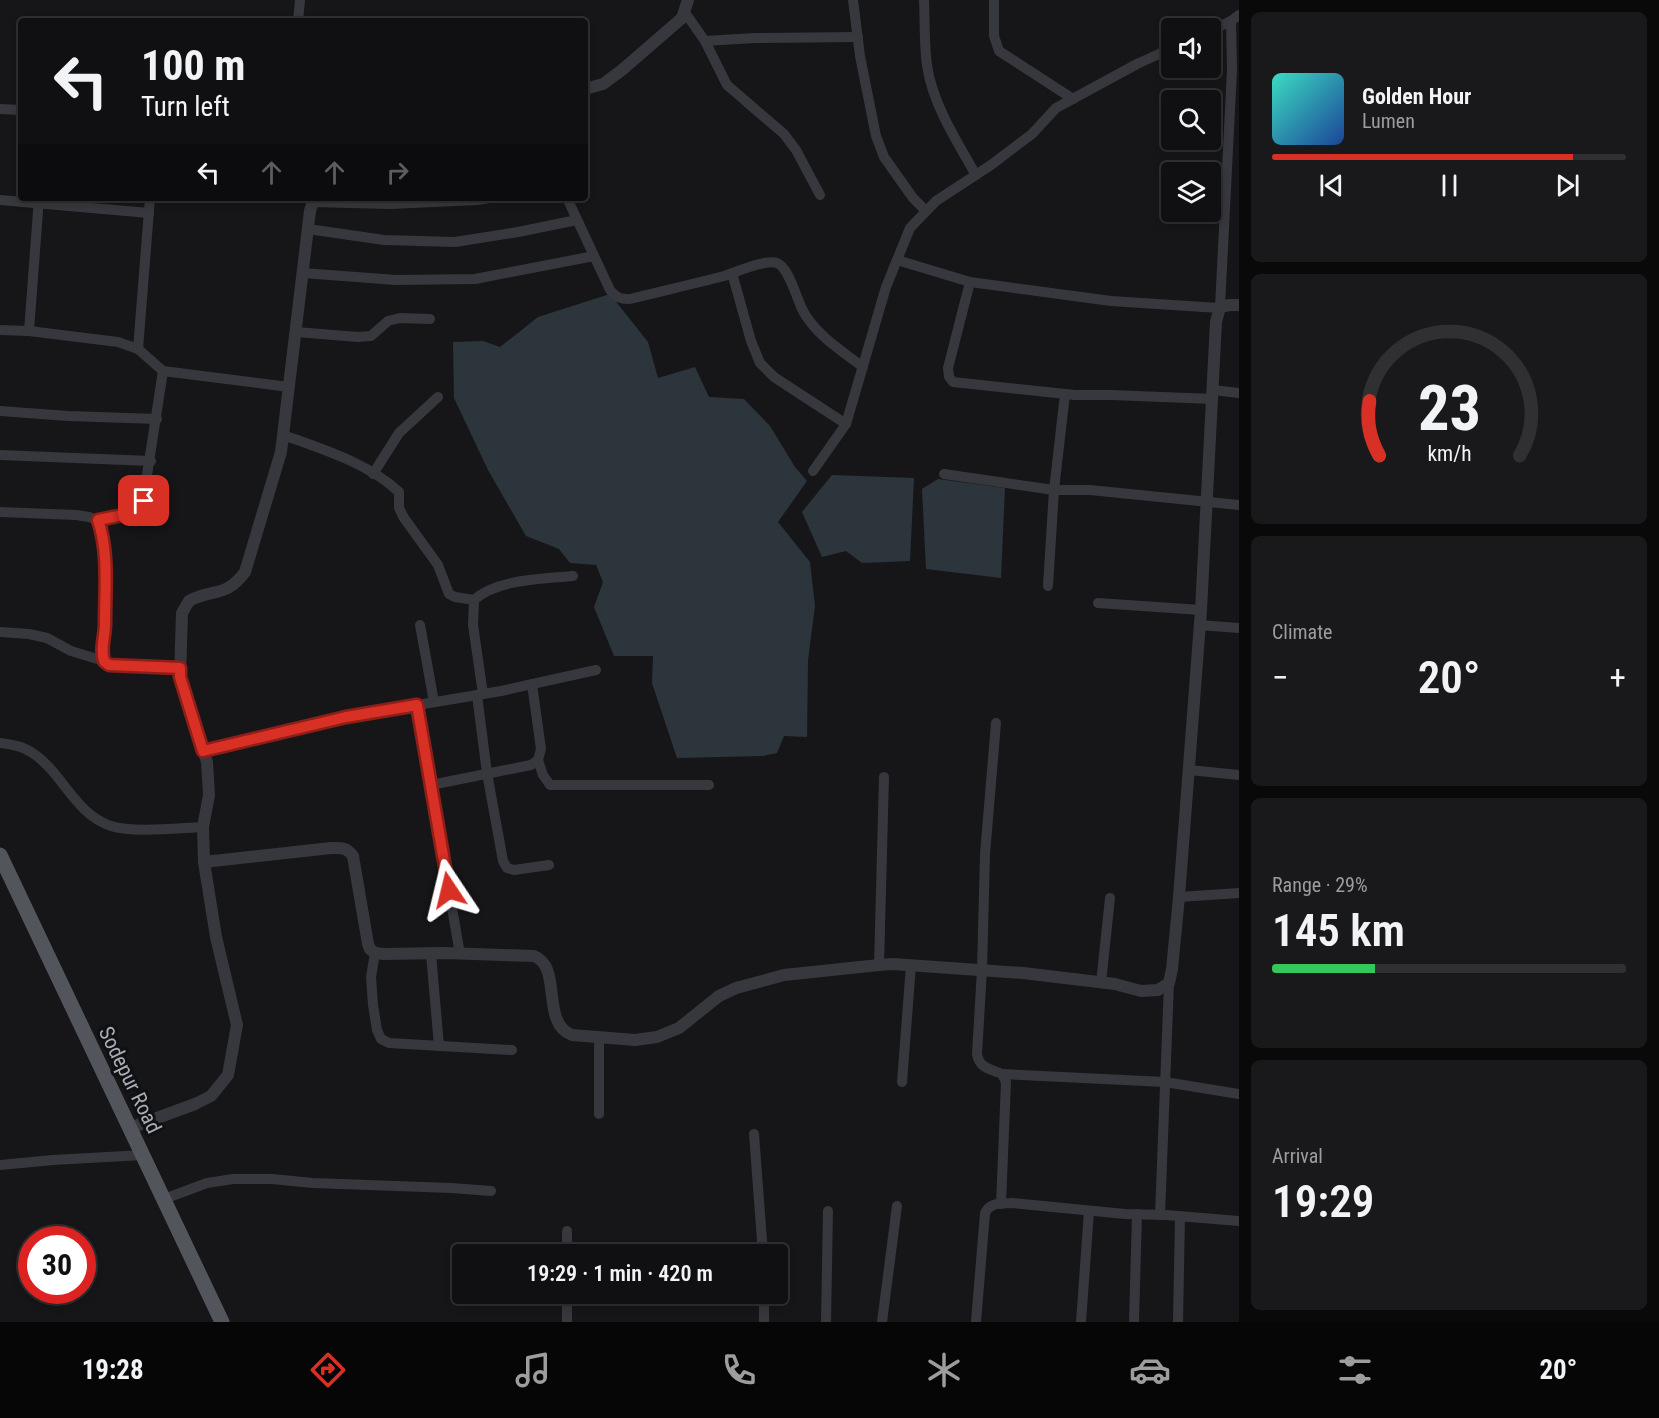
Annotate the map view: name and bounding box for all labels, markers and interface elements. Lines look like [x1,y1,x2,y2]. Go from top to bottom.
map controls [1161,18,1221,222]
button: sound [1161,18,1221,78]
text: 100 m [141,41,246,90]
icon: left [42,42,120,120]
text: Golden Hour [1362,84,1471,109]
button: search [1161,90,1221,150]
text: Turn left [141,91,230,123]
text: Lumen [1362,109,1415,133]
icon: left [192,156,225,189]
icon: ahead [255,156,288,189]
icon: ahead [318,156,351,189]
icon: right [381,156,414,189]
button: layers [1161,162,1221,222]
icon: previous [1315,169,1348,202]
icon: pause [1433,169,1466,202]
icon: next [1551,169,1584,202]
text: 23 [1417,372,1481,445]
text: km/h [1427,441,1471,466]
pin [118,475,169,526]
icon: arrive [127,484,160,517]
text: Climate [1272,620,1332,644]
text: 20° [1418,651,1480,704]
text: − [1272,658,1289,697]
text: + [1610,658,1626,697]
position arrow [417,858,481,922]
text: Range · 29% [1272,873,1368,897]
text: 145 km [1272,904,1405,957]
street label: Sodepur Road [94,1023,166,1137]
text: Arrival [1272,1144,1323,1168]
text: 19:29 [1272,1175,1374,1228]
speed limit sign: 30 [18,1226,96,1304]
text: 19:29 · 1 min · 420 m [527,1261,713,1286]
icon: directions [307,1349,349,1391]
icon: music [512,1349,554,1391]
icon: phone [718,1349,760,1391]
icon: climate [923,1349,965,1391]
icon: car [1129,1349,1171,1391]
icon: filters [1334,1349,1376,1391]
text: 19:28 [82,1354,144,1386]
text: 20° [1539,1354,1577,1386]

